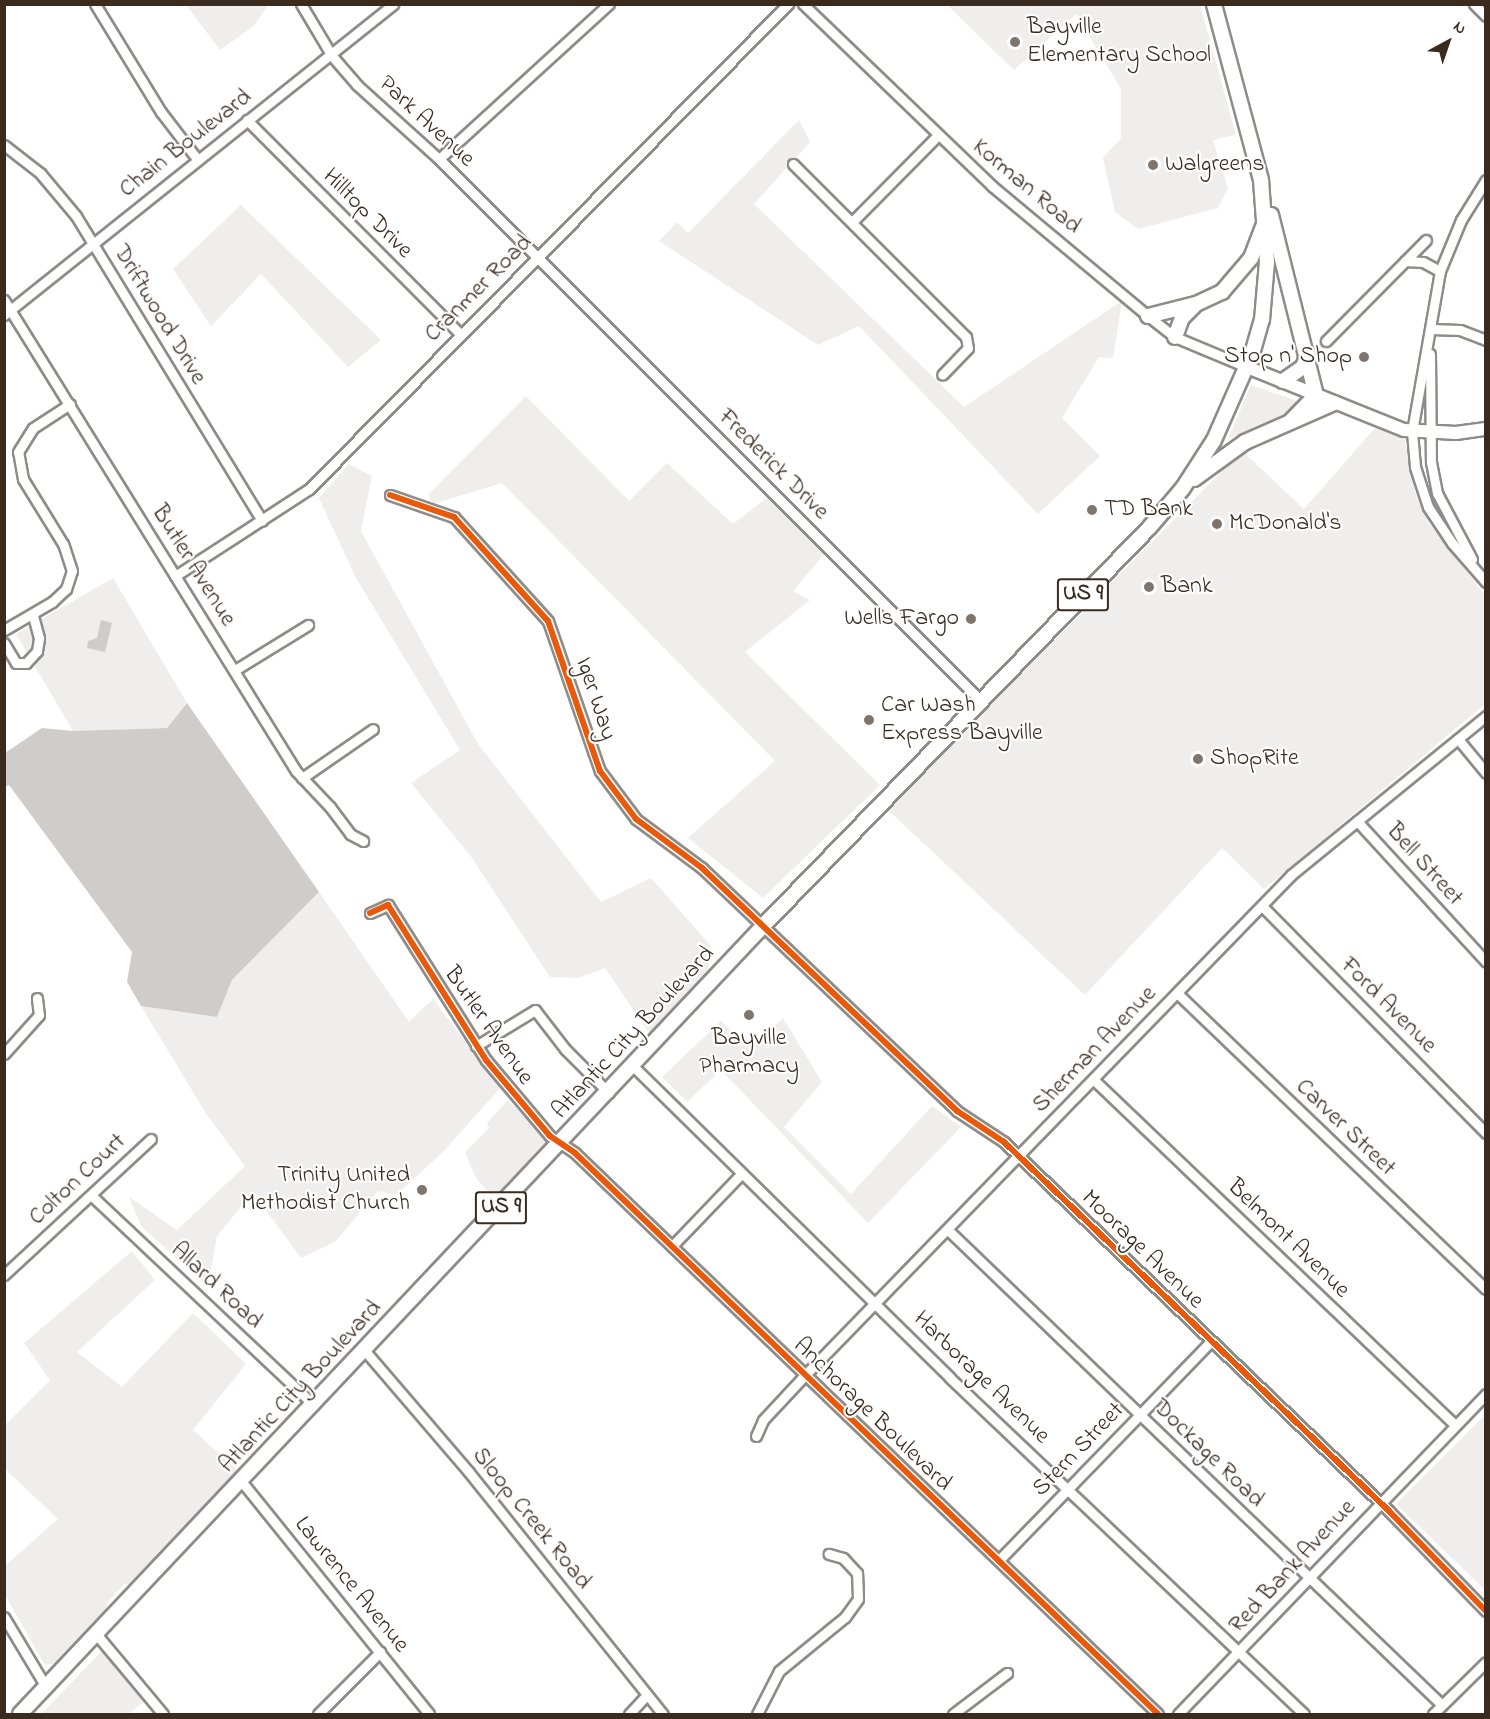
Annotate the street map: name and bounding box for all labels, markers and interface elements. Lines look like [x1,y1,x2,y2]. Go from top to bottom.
north arrow [1418,12,1478,72]
place label: Bayville Elementary School [1027,14,1211,70]
text: N [1448,16,1471,41]
marker: Bayville Elementary School [1008,35,1022,49]
street label: Park Avenue [372,70,480,174]
street label: Chain Boulevard [114,83,258,205]
street label: Korman Road [966,133,1086,241]
place label: Walgreens [1165,151,1264,179]
marker: Walgreens [1146,158,1160,172]
street label: Hilltop Drive [316,163,418,265]
street label: Cranmer Road [419,229,539,349]
street label: Driftwood Drive [106,240,212,390]
place label: Stop n' Shop [1224,343,1352,371]
marker: Stop n' Shop [1357,350,1371,364]
street label: Frederick Drive [712,404,834,526]
place label: TD Bank [1104,496,1193,524]
street label: Butler Avenue [144,500,242,632]
marker: TD Bank [1085,503,1099,517]
place label: McDonald's [1229,510,1341,538]
marker: McDonald's [1210,517,1224,531]
place label: Bank [1161,573,1212,601]
road number: US 9 [1056,576,1110,614]
marker: Bank [1142,580,1156,594]
place label: Wells Fargo [844,605,959,633]
marker: Wells Fargo [964,612,978,626]
street label: Iger Way [568,654,622,744]
place label: Car Wash Express Bayville [881,692,1043,748]
marker: Car Wash Express Bayville [862,713,876,727]
place label: ShopRite [1210,745,1299,773]
marker: ShopRite [1191,752,1205,766]
street label: Bell Street [1379,818,1469,912]
street label: Atlantic City Boulevard [546,941,722,1125]
street label: Ford Avenue [1334,952,1442,1060]
street label: Butler Avenue [437,961,539,1091]
street label: Sherman Avenue [1027,980,1163,1120]
marker: Bayville Pharmacy [742,1008,756,1022]
place label: Bayville Pharmacy [699,1025,799,1081]
street label: Carver Street [1289,1073,1401,1183]
street label: Colton Court [24,1128,132,1232]
place label: Trinity United Methodist Church [241,1162,410,1218]
street label: Belmont Avenue [1221,1173,1355,1305]
marker: Trinity United Methodist Church [415,1183,429,1197]
street label: Moorage Avenue [1075,1184,1209,1316]
road number: US 9 [474,1189,528,1227]
street label: Allard Road [164,1236,268,1336]
street label: Atlantic City Boulevard [213,1295,389,1479]
street label: Harborage Avenue [907,1305,1055,1451]
street label: Anchorage Boulevard [787,1332,957,1498]
street label: Dockage Road [1146,1394,1270,1514]
street label: Stern Street [1027,1397,1131,1503]
street label: Sloop Creek Road [465,1442,597,1596]
street label: Red Bank Avenue [1224,1494,1362,1640]
street label: Lawrence Avenue [287,1511,415,1659]

